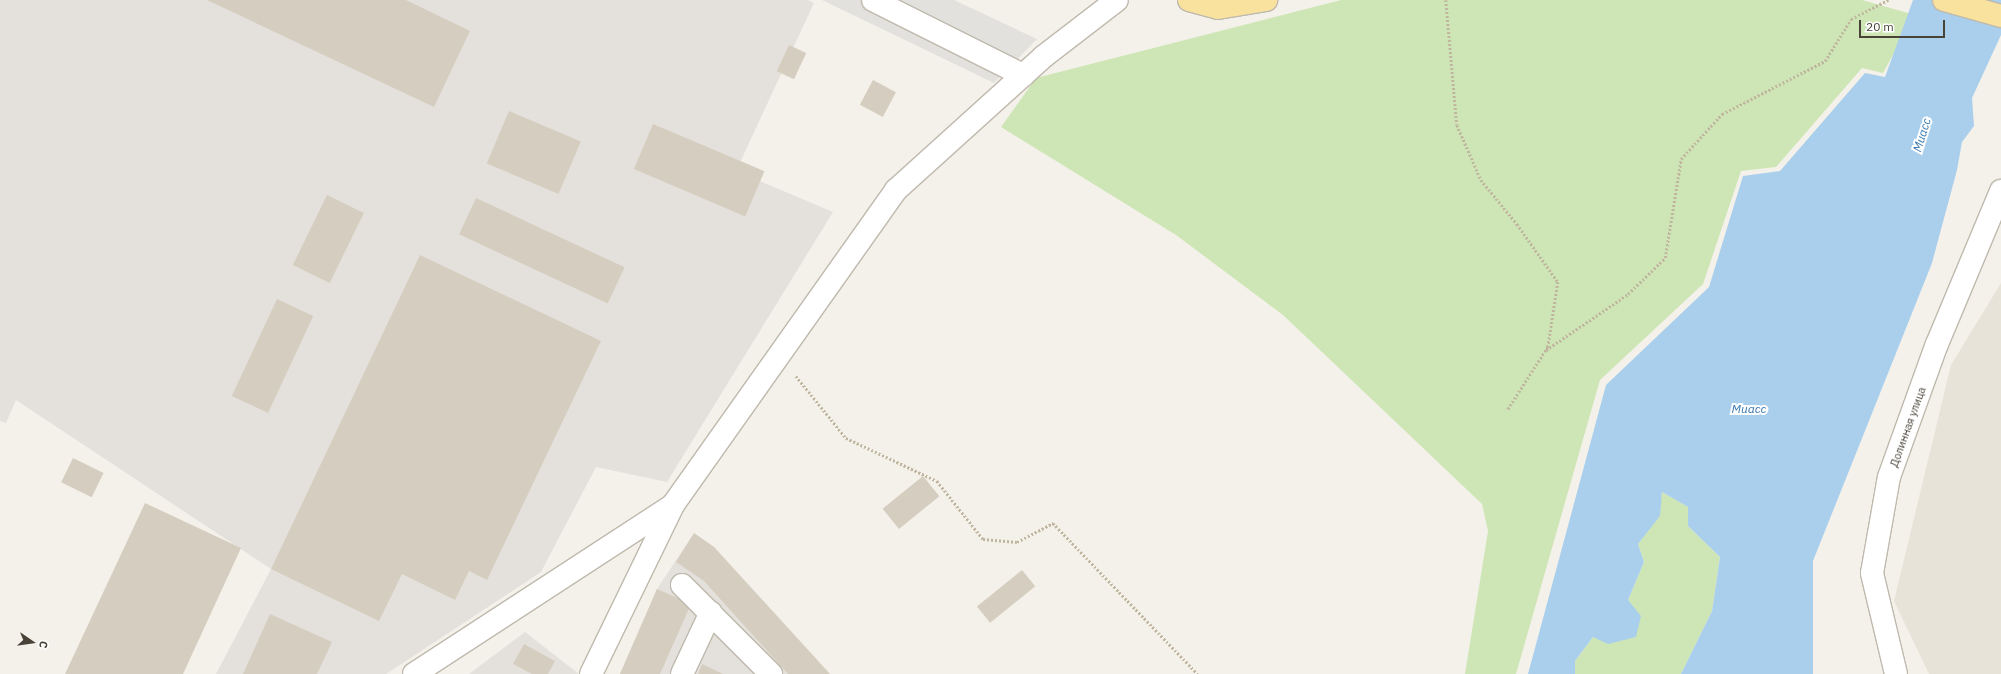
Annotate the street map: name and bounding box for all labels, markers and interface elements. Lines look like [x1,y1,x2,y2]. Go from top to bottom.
scale bar [1861,12,1947,38]
text: 20 m [1866,19,1894,34]
water label: Миасс [1910,116,1934,154]
street label: Долинная улица [1887,385,1929,469]
water label: Миасс [1732,402,1766,416]
north arrow [12,622,52,662]
text: С [36,640,51,650]

